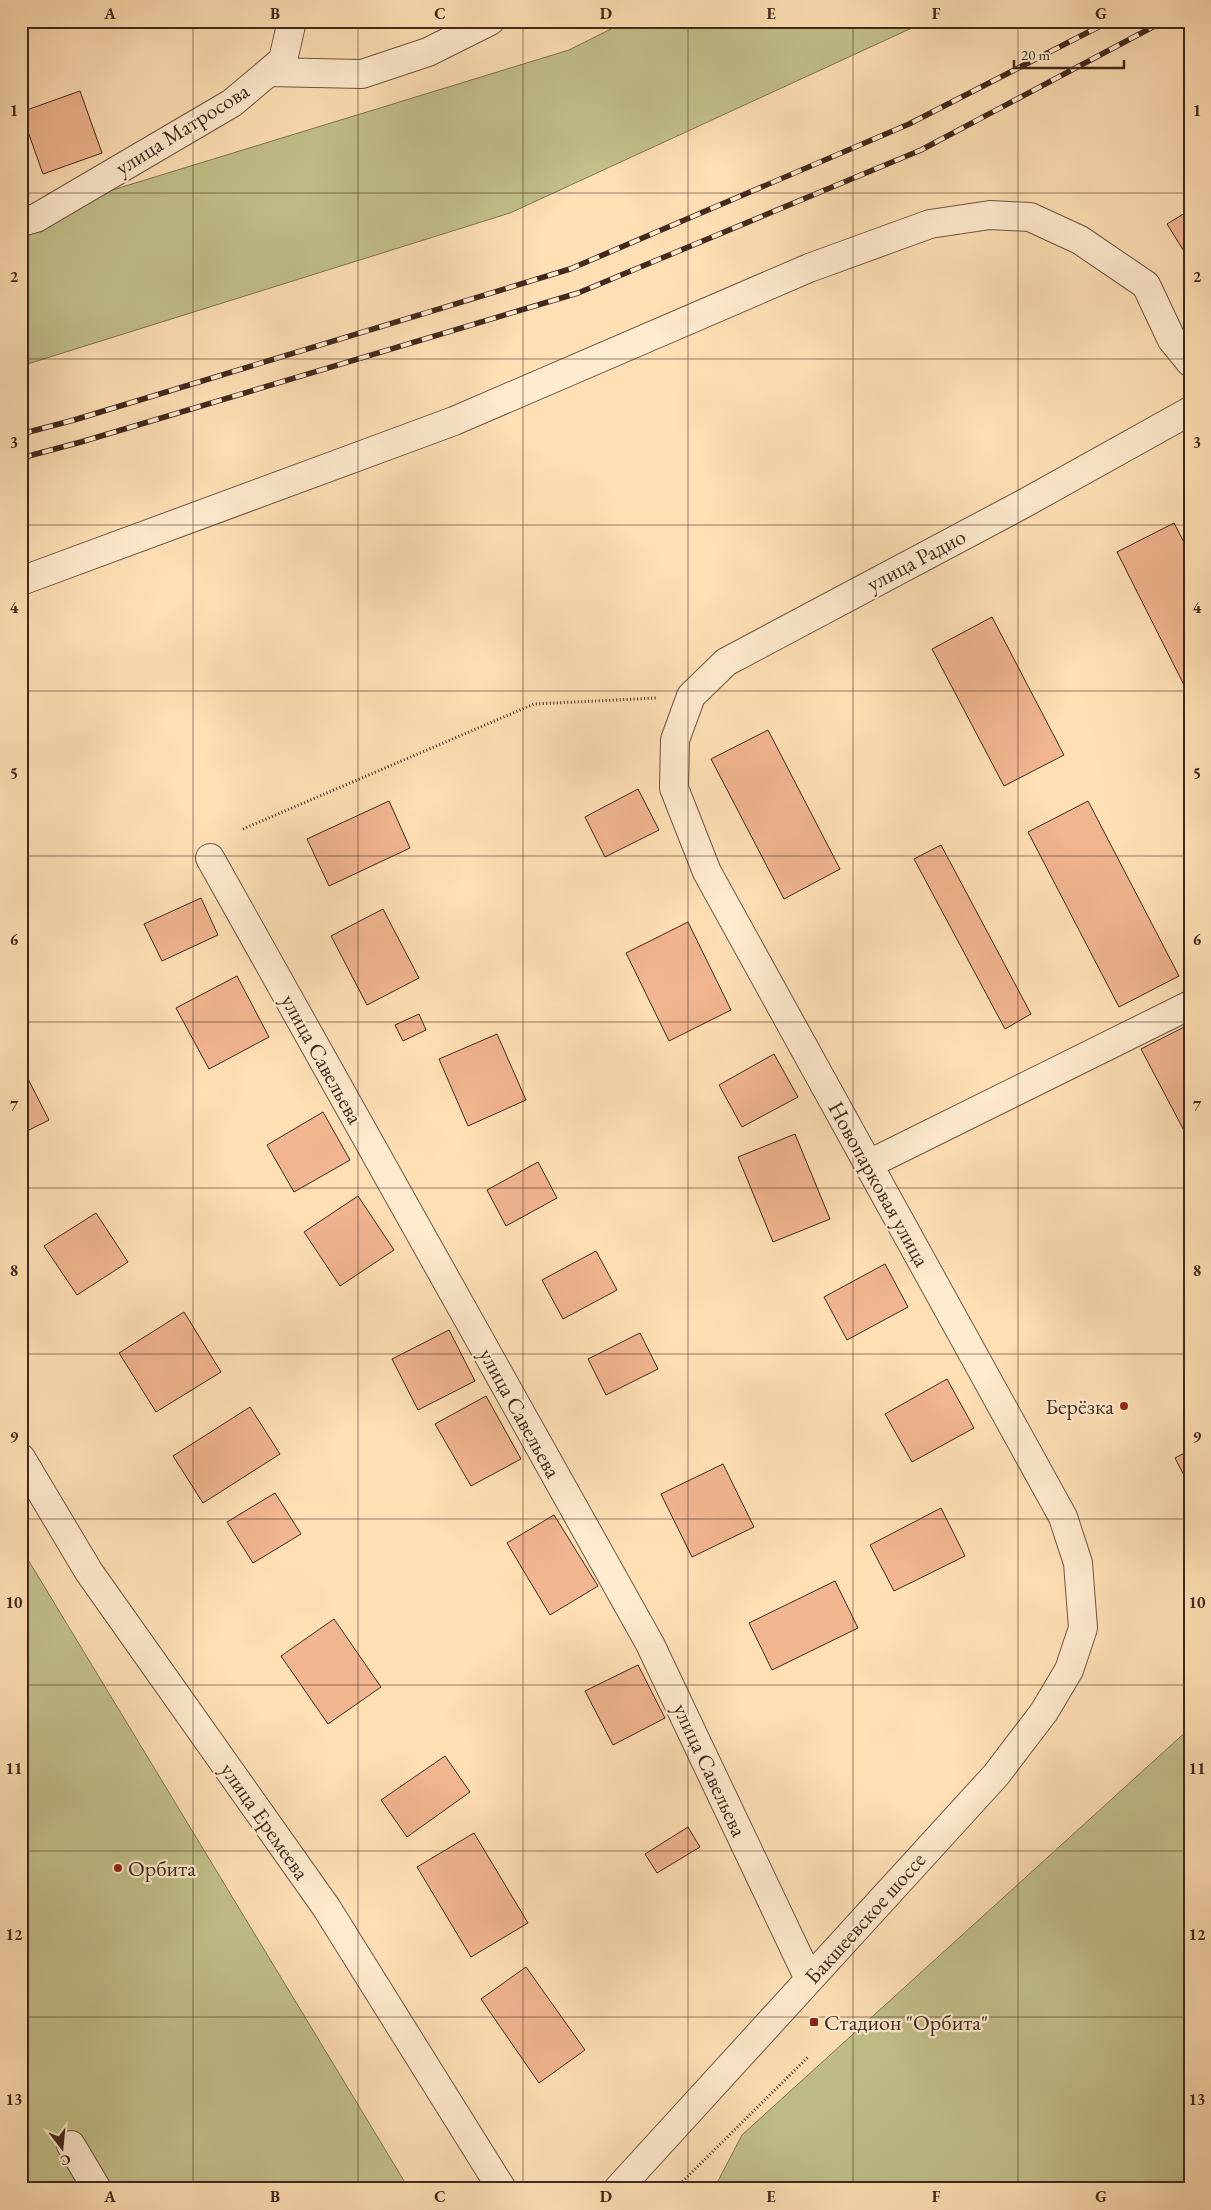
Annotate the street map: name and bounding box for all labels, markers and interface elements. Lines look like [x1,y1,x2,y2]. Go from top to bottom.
text: A [103,3,116,24]
text: B [270,3,280,24]
text: C [434,3,446,24]
text: D [600,3,612,24]
text: E [766,3,776,24]
text: F [932,3,941,24]
text: G [1095,3,1107,24]
scale bar [1014,38,1124,70]
text: 20 m [1021,45,1050,64]
street label: улица Матросова [110,76,255,182]
text: 1 [10,100,18,121]
text: 1 [1193,100,1201,121]
text: 2 [10,266,19,287]
text: 2 [1193,266,1202,287]
text: 3 [10,432,18,453]
text: 3 [1193,432,1201,453]
street label: улица Радио [861,522,971,598]
text: 4 [10,597,19,618]
text: 4 [1193,597,1202,618]
text: 5 [10,763,18,784]
text: 5 [1193,763,1201,784]
text: 6 [10,929,19,950]
text: 6 [1193,929,1202,950]
street label: улица Савельева [274,989,370,1129]
text: 7 [10,1095,19,1116]
text: 7 [1193,1095,1202,1116]
street label: Новопарковая улица [822,1096,937,1272]
text: 8 [10,1260,18,1281]
text: 8 [1193,1260,1201,1281]
street label: улица Савельева [472,1343,568,1483]
place label: Берёзка [1045,1392,1114,1421]
marker: Берёзка [1118,1400,1130,1412]
text: 9 [10,1426,19,1447]
text: 9 [1193,1426,1202,1447]
text: 10 [6,1592,23,1613]
text: 10 [1189,1592,1206,1613]
street label: улица Савельева [666,1699,754,1842]
street label: улица Еремеева [214,1757,316,1886]
text: 11 [6,1758,22,1779]
text: 11 [1189,1758,1205,1779]
street label: Бакшеевское шоссе [798,1846,932,1990]
place label: Орбита [128,1854,196,1883]
marker: Орбита [112,1862,124,1874]
text: 12 [6,1924,23,1945]
text: 12 [1189,1924,1206,1945]
place label: Стадион "Орбита" [824,2008,988,2037]
marker: Стадион "Орбита" [808,2016,820,2028]
text: 13 [6,2089,22,2110]
text: 13 [1189,2089,1205,2110]
north arrow [38,2122,88,2172]
text: С [58,2150,73,2171]
text: A [103,2186,116,2207]
text: B [270,2186,280,2207]
text: C [434,2186,446,2207]
text: D [600,2186,612,2207]
text: E [766,2186,776,2207]
text: F [932,2186,941,2207]
text: G [1095,2186,1107,2207]

